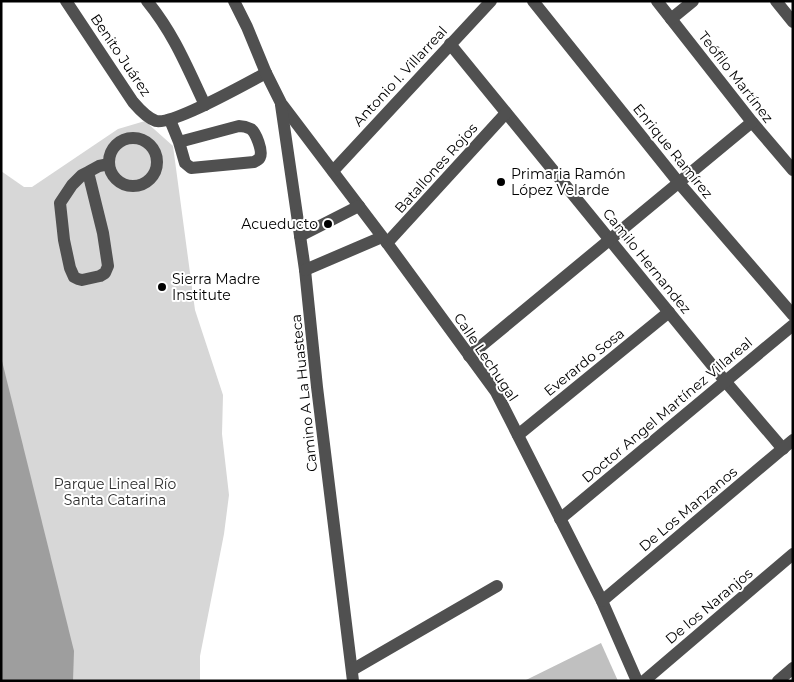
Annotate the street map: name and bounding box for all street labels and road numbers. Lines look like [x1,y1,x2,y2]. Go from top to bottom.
street label: Benito Juárez [87,10,155,100]
street label: Antonio I. Villarreal [349,22,451,130]
street label: Teófilo Martínez [695,28,777,126]
street label: Enrique Ramírez [629,100,717,202]
street label: Batallones Rojos [391,119,481,217]
street label: Camilo Hernandez [599,205,695,317]
street label: Calle Lechugal [450,309,522,405]
street label: Camino A La Huasteca [287,313,321,473]
street label: Everardo Sosa [540,324,628,400]
street label: Doctor Angel Martínez Villareal [578,333,756,487]
street label: De Los Manzanos [635,463,741,555]
street label: De los Naranjos [662,564,757,648]

